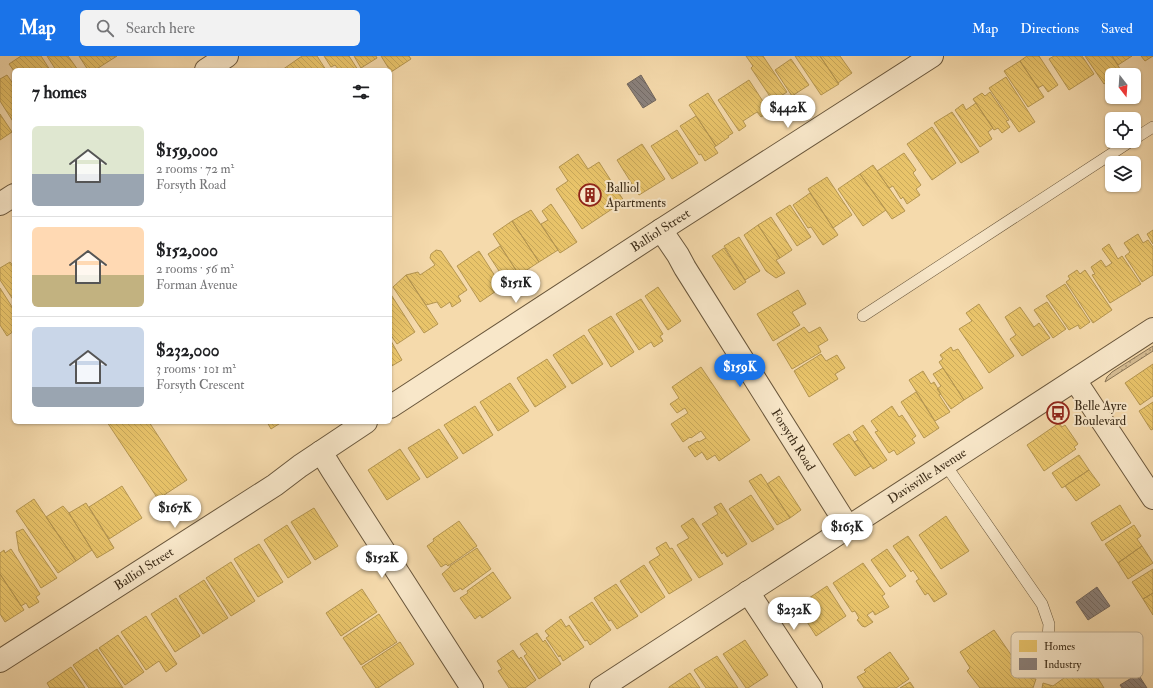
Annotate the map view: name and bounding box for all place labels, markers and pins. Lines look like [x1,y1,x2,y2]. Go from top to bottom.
pin: $442K [760,95,816,129]
place label: Balliol Apartments [605,180,667,212]
building icon: Balliol Apartments [577,182,603,208]
pin: $151K [488,270,544,304]
pin: $159K [712,354,768,388]
place label: Belle Ayre Boulevard [1074,398,1127,429]
bus stop icon: Belle Ayre Boulevard [1045,400,1071,426]
pin: $167K [147,495,203,529]
pin: $163K [819,514,875,548]
pin: $152K [354,545,410,579]
pin: $232K [766,597,822,631]

